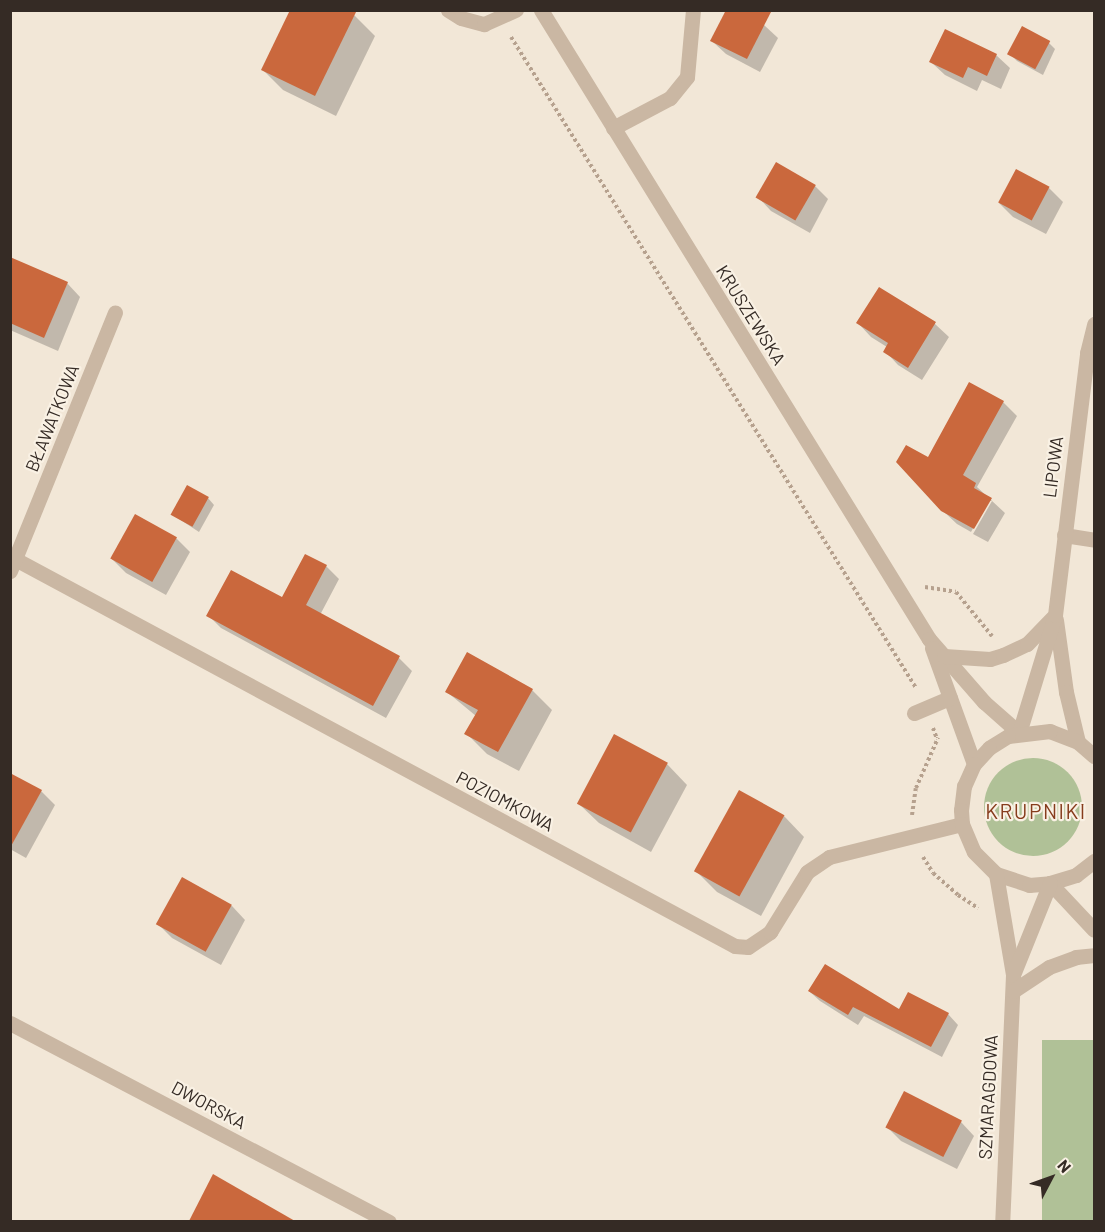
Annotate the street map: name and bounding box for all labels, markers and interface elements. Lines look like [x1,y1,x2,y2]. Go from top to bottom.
street label: KRUSZEWSKA [712,261,790,369]
street label: BŁAWATKOWA [21,361,83,475]
street label: LIPOWA [1039,435,1067,499]
street label: POZIOMKOWA [453,766,557,836]
district label: KRUPNIKI [985,798,1087,824]
street label: SZMARAGDOWA [974,1034,1002,1160]
street label: DWORSKA [168,1076,250,1134]
north arrow [1021,1148,1081,1208]
text: N [1054,1156,1076,1176]

